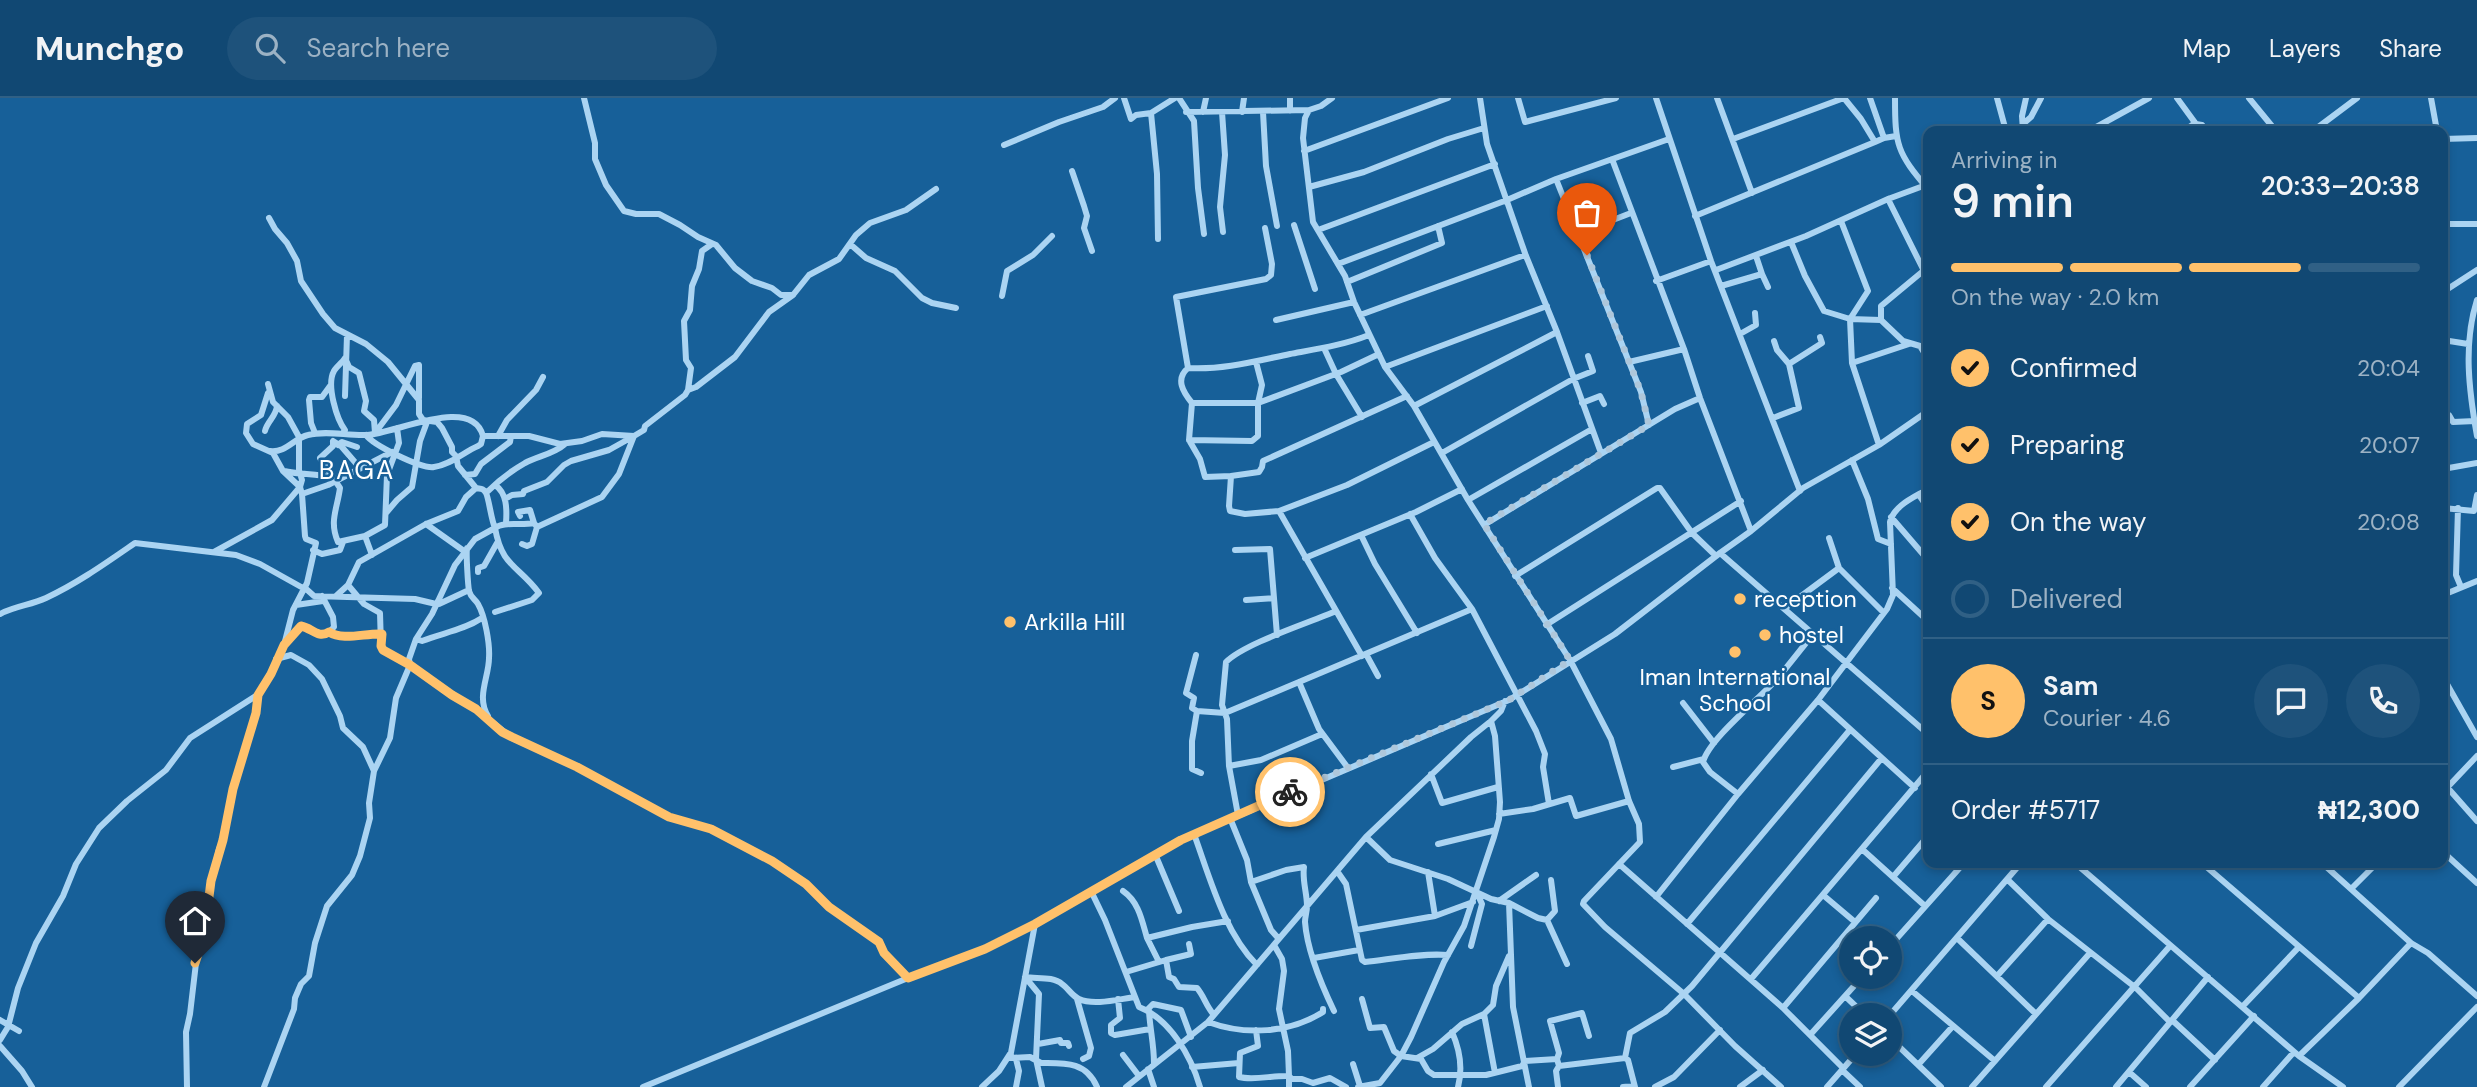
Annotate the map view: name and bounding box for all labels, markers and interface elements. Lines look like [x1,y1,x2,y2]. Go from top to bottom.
search box [227,17,717,80]
text: Munchgo [35,27,185,70]
icon: search [251,29,289,67]
text: Search here [307,31,450,65]
text: Map [2183,33,2231,64]
text: Layers [2269,33,2341,64]
text: Share [2379,33,2442,64]
text: Arriving in [1951,145,2057,175]
text: 20:33–20:38 [2261,169,2420,203]
text: 9 min [1951,171,2074,231]
pin [1557,183,1617,255]
icon: bag [1568,194,1606,232]
text: On the way · 2.0 km [1951,282,2159,312]
icon: check [1951,349,1989,387]
text: Confirmed [2010,351,2137,385]
text: 20:04 [2357,353,2420,383]
icon: check [1951,426,1989,464]
text: Preparing [2010,428,2125,462]
text: 20:07 [2359,430,2420,460]
district label: BAGA [319,453,395,487]
icon: check [1951,503,1989,541]
text: On the way [2010,505,2146,539]
text: 20:08 [2357,507,2420,537]
text: Delivered [2010,582,2123,616]
place label: reception [1754,584,1857,614]
marker: reception [1732,591,1748,607]
place label: Arkilla Hill [1024,607,1125,637]
marker: Arkilla Hill [1002,614,1018,630]
place label: hostel [1779,620,1844,650]
marker: hostel [1757,627,1773,643]
marker: Iman International School [1727,644,1743,660]
place label: Iman International School [1640,662,1830,718]
button: chat [2254,664,2328,738]
button: phone [2346,664,2420,738]
text: Sam [2043,669,2098,703]
text: S [1980,684,1996,718]
text: Courier · 4.6 [2043,703,2171,733]
courier [1255,757,1325,827]
icon: bike [1271,773,1309,811]
text: Order #5717 [1951,793,2100,827]
text: ₦12,300 [2318,793,2420,827]
pin [165,891,225,963]
icon: home [176,902,214,940]
map controls [1839,926,1902,1066]
button: locate [1839,926,1902,989]
button: layers [1839,1003,1902,1066]

